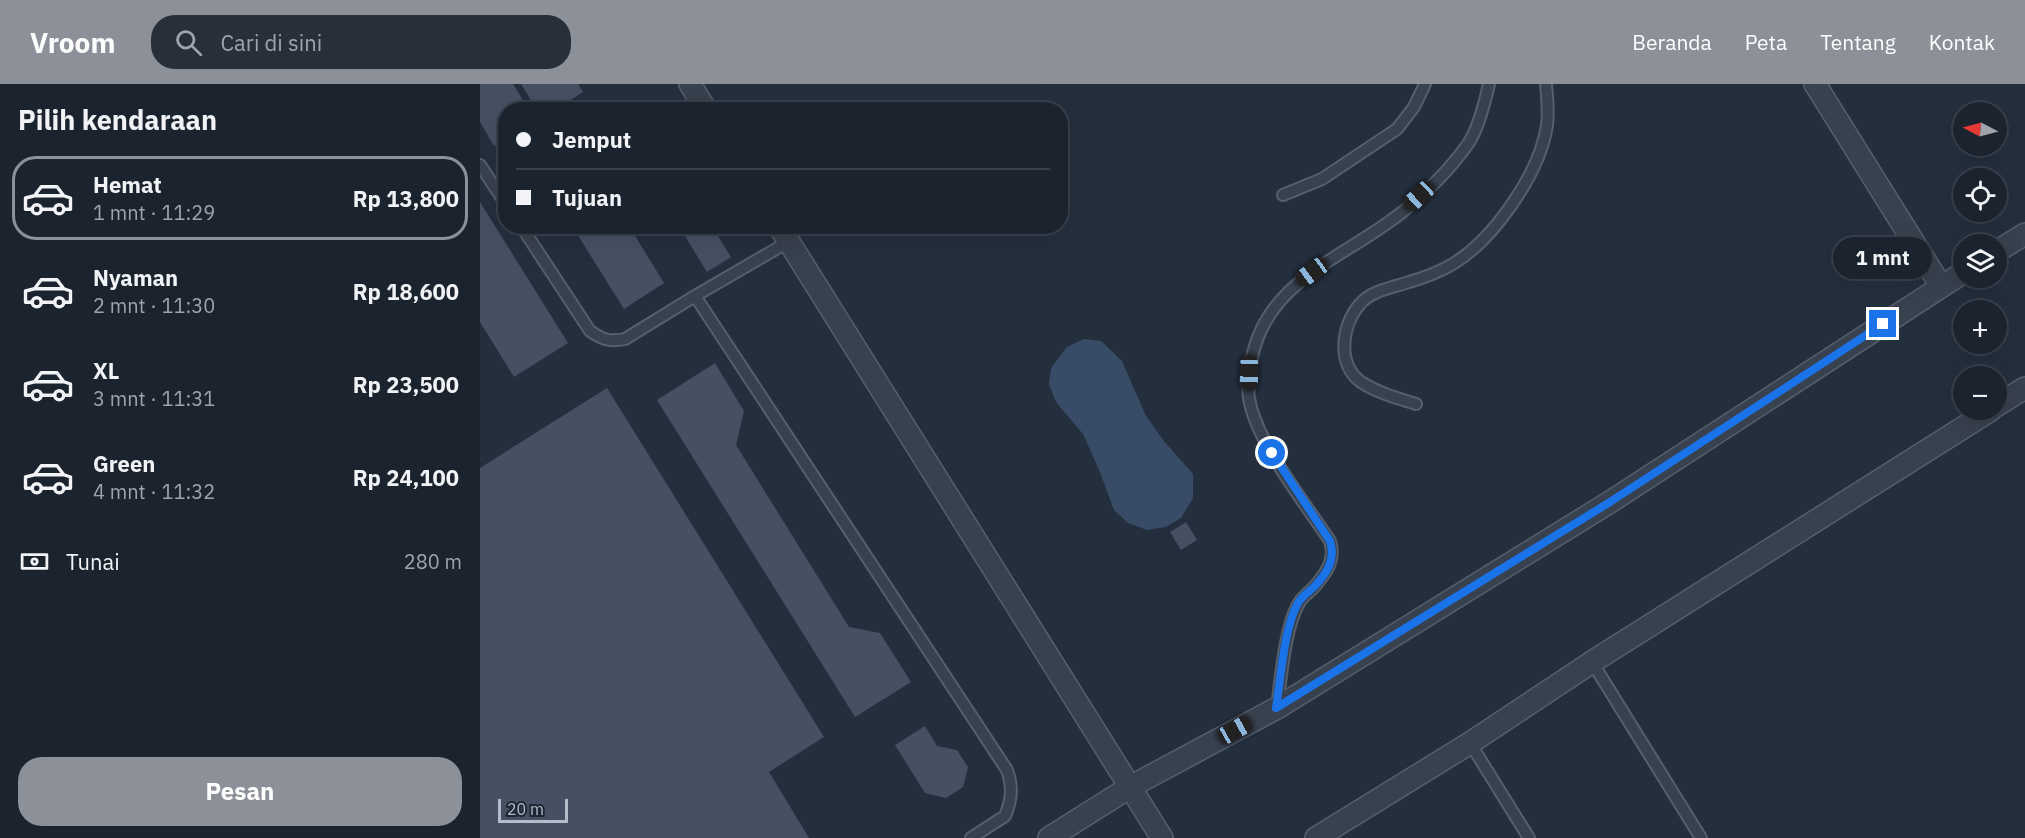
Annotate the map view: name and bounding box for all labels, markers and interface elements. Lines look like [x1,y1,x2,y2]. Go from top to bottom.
search box [151,15,571,69]
text: Vroom [30,24,115,61]
icon: search [172,26,205,59]
text: Cari di sini [220,28,322,57]
text: Beranda [1632,28,1712,56]
text: Peta [1745,28,1787,56]
text: Tentang [1820,28,1896,56]
text: Kontak [1929,28,1995,56]
text: Pilih kendaraan [18,102,217,137]
north arrow [1953,102,2007,156]
map controls [1953,102,2007,420]
text: Jemput [552,125,631,154]
button: locate [1953,168,2007,222]
text: Hemat [93,170,162,199]
icon: car [21,171,75,225]
car [1400,177,1438,215]
text: Tujuan [552,183,622,212]
text: Rp 13,800 [353,184,459,213]
text: 1 mnt · 11:29 [93,199,215,226]
button: layers [1953,234,2007,288]
callout: 1 mnt [1834,237,1932,279]
text: 1 mnt [1855,244,1910,271]
car [1292,254,1332,290]
text: Nyaman [93,263,178,292]
icon: car [21,264,75,318]
text: Rp 18,600 [353,277,459,306]
text: 2 mnt · 11:30 [93,292,215,319]
button: + [1953,300,2007,354]
route end [1869,310,1896,337]
car [1240,355,1258,391]
text: XL [93,356,119,385]
icon: car [21,357,75,411]
button: − [1953,366,2007,420]
text: Rp 23,500 [353,370,459,399]
text: 3 mnt · 11:31 [93,385,215,412]
route start [1258,439,1285,466]
text: Green [93,449,155,478]
icon: car [21,450,75,504]
text: Rp 24,100 [353,463,459,492]
text: 4 mnt · 11:32 [93,478,215,505]
icon: cash [18,545,51,578]
text: Tunai [66,547,120,576]
text: 280 m [404,548,462,575]
car [1215,713,1255,747]
button: Pesan [18,757,462,826]
scale bar [498,796,568,824]
text: 20 m [507,799,544,819]

